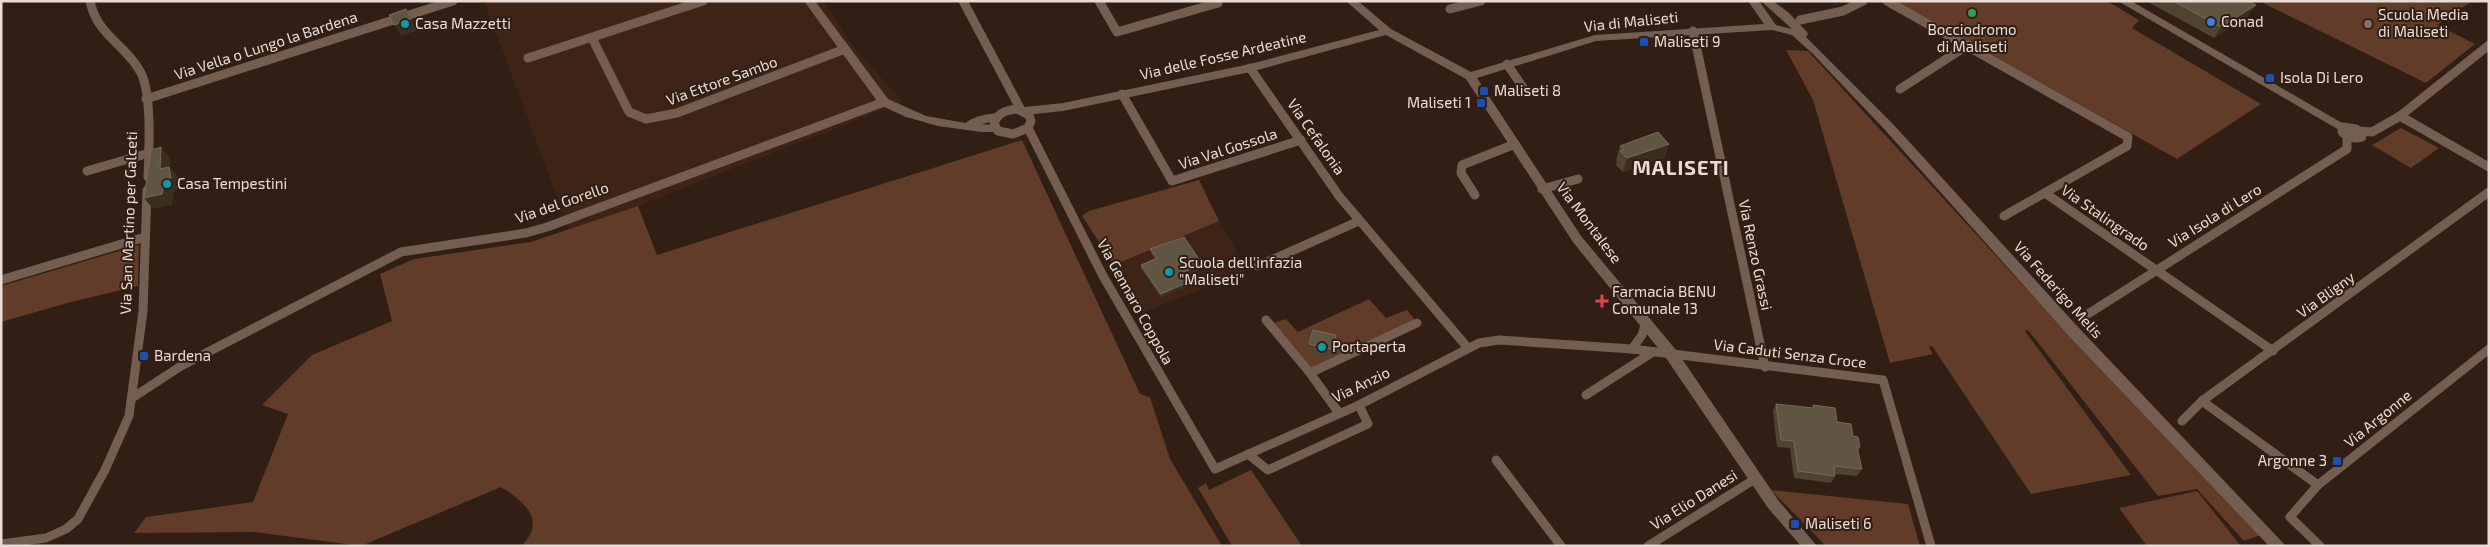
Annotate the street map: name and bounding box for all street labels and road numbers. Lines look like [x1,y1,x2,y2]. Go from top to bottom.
street label: Via Vella o Lungo la Bardena [172,7,359,83]
street label: Via di Maliseti [1583,7,1679,35]
street label: Via delle Fosse Ardeatine [1138,27,1308,83]
street label: Via Ettore Sambo [664,52,780,109]
street label: Via Cefalonia [1284,95,1350,178]
street label: Via Val Gossola [1176,124,1279,172]
street label: Via San Martino per Galceti [116,131,140,315]
street label: Via del Gorello [513,178,611,226]
street label: Via Montalese [1553,178,1626,267]
street label: Via Isola di Lero [2165,179,2264,251]
street label: Via Stalingrado [2058,180,2153,254]
street label: Via Renzo Grassi [1735,198,1776,312]
street label: Via Gennaro Coppola [1094,236,1178,368]
street label: Via Federigo Melis [2011,237,2107,341]
street label: Via Bligny [2293,267,2358,321]
street label: Via Caduti Senza Croce [1713,335,1868,371]
street label: Via Anzio [1329,362,1392,406]
street label: Via Argonne [2340,386,2415,451]
street label: Via Elio Danesi [1647,465,1740,533]

